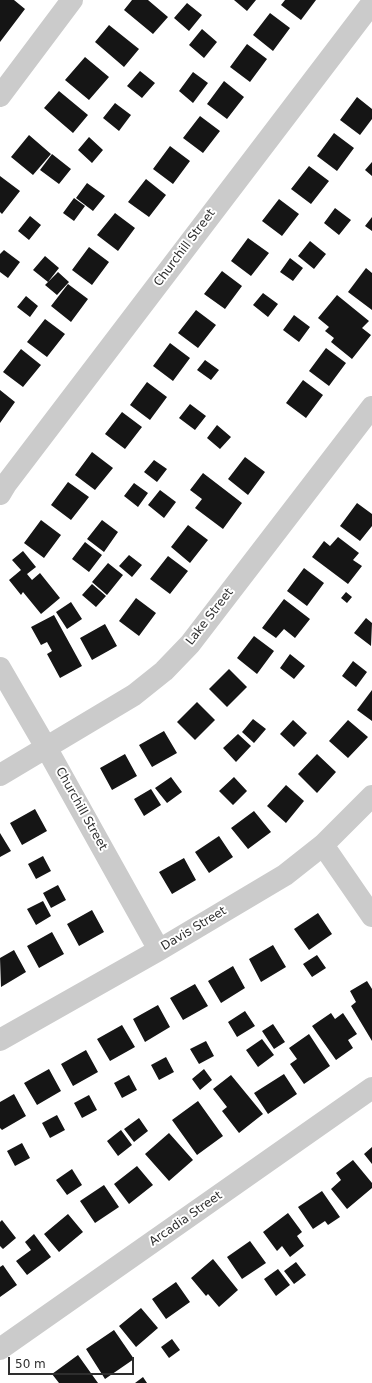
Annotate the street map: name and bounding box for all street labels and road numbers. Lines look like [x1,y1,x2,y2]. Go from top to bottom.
street label: Churchill Street [151,207,219,289]
street label: Lake Street [183,586,237,648]
street label: Churchill Street [52,765,110,853]
street label: Davis Street [159,904,229,954]
street label: Arcadia Street [147,1189,225,1249]

